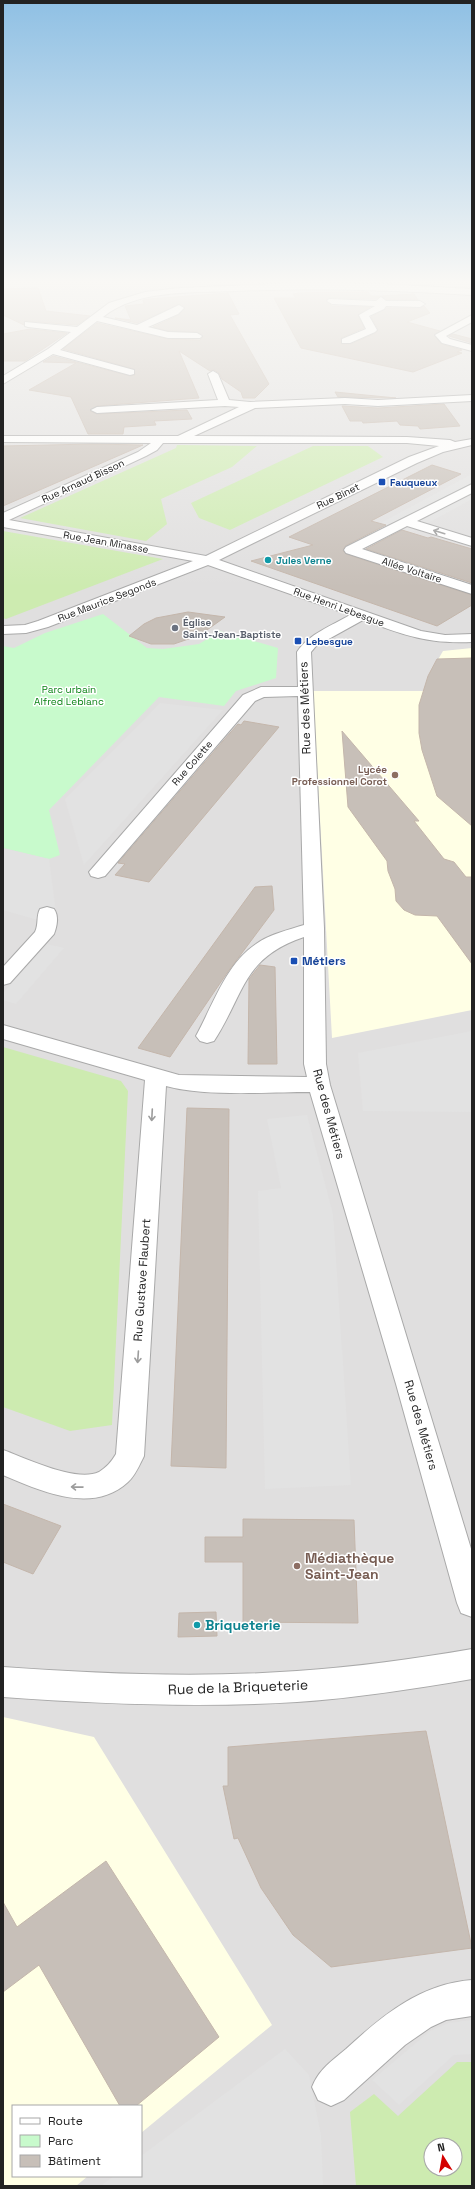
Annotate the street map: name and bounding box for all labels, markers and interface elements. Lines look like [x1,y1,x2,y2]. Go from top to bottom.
street label: Rue Arnaud Bisson [40,456,126,506]
place label: Fauqueux [390,476,438,489]
marker: Fauqueux [377,477,387,487]
street label: Rue Binet [314,480,362,512]
street label: Rue Jean Minasse [62,528,150,556]
one-way arrow [433,528,446,535]
place label: Jules Verne [276,554,332,567]
street label: Allée Voltaire [380,554,444,586]
marker: Jules Verne [263,555,273,565]
street label: Rue Maurice Segonds [56,575,158,625]
street label: Rue Henri Lebesgue [292,585,386,630]
place label: Église Saint-Jean-Baptiste [183,616,281,641]
marker: Église Saint-Jean-Baptiste [170,623,180,633]
place label: Lebesgue [306,635,353,648]
marker: Lebesgue [293,636,303,646]
street label: Rue des Métiers [295,661,315,755]
park label: Parc urbain Alfred Leblanc [34,683,104,708]
street label: Rue Colette [169,738,215,788]
place label: Lycée Professionnel Corot [292,763,387,788]
marker: Lycée Professionnel Corot [390,770,400,780]
place label: Métiers [302,953,346,969]
marker: Métiers [289,956,299,966]
street label: Rue des Métiers [309,1067,349,1161]
one-way arrow [148,1108,156,1121]
street label: Rue Gustave Flaubert [130,1218,154,1342]
one-way arrow [134,1350,141,1363]
street label: Rue des Métiers [401,1378,441,1472]
one-way arrow [71,1483,84,1491]
place label: Médiathèque Saint-Jean [305,1549,394,1583]
marker: Médiathèque Saint-Jean [292,1561,302,1571]
place label: Briqueterie [205,1616,281,1634]
marker: Briqueterie [192,1620,202,1630]
street label: Rue de la Briqueterie [168,1676,308,1698]
legend [12,2105,142,2177]
text: Route [48,2113,83,2129]
text: Parc [48,2133,73,2149]
north arrow [423,2137,463,2177]
text: N [436,2140,446,2155]
text: Bâtiment [48,2153,101,2169]

